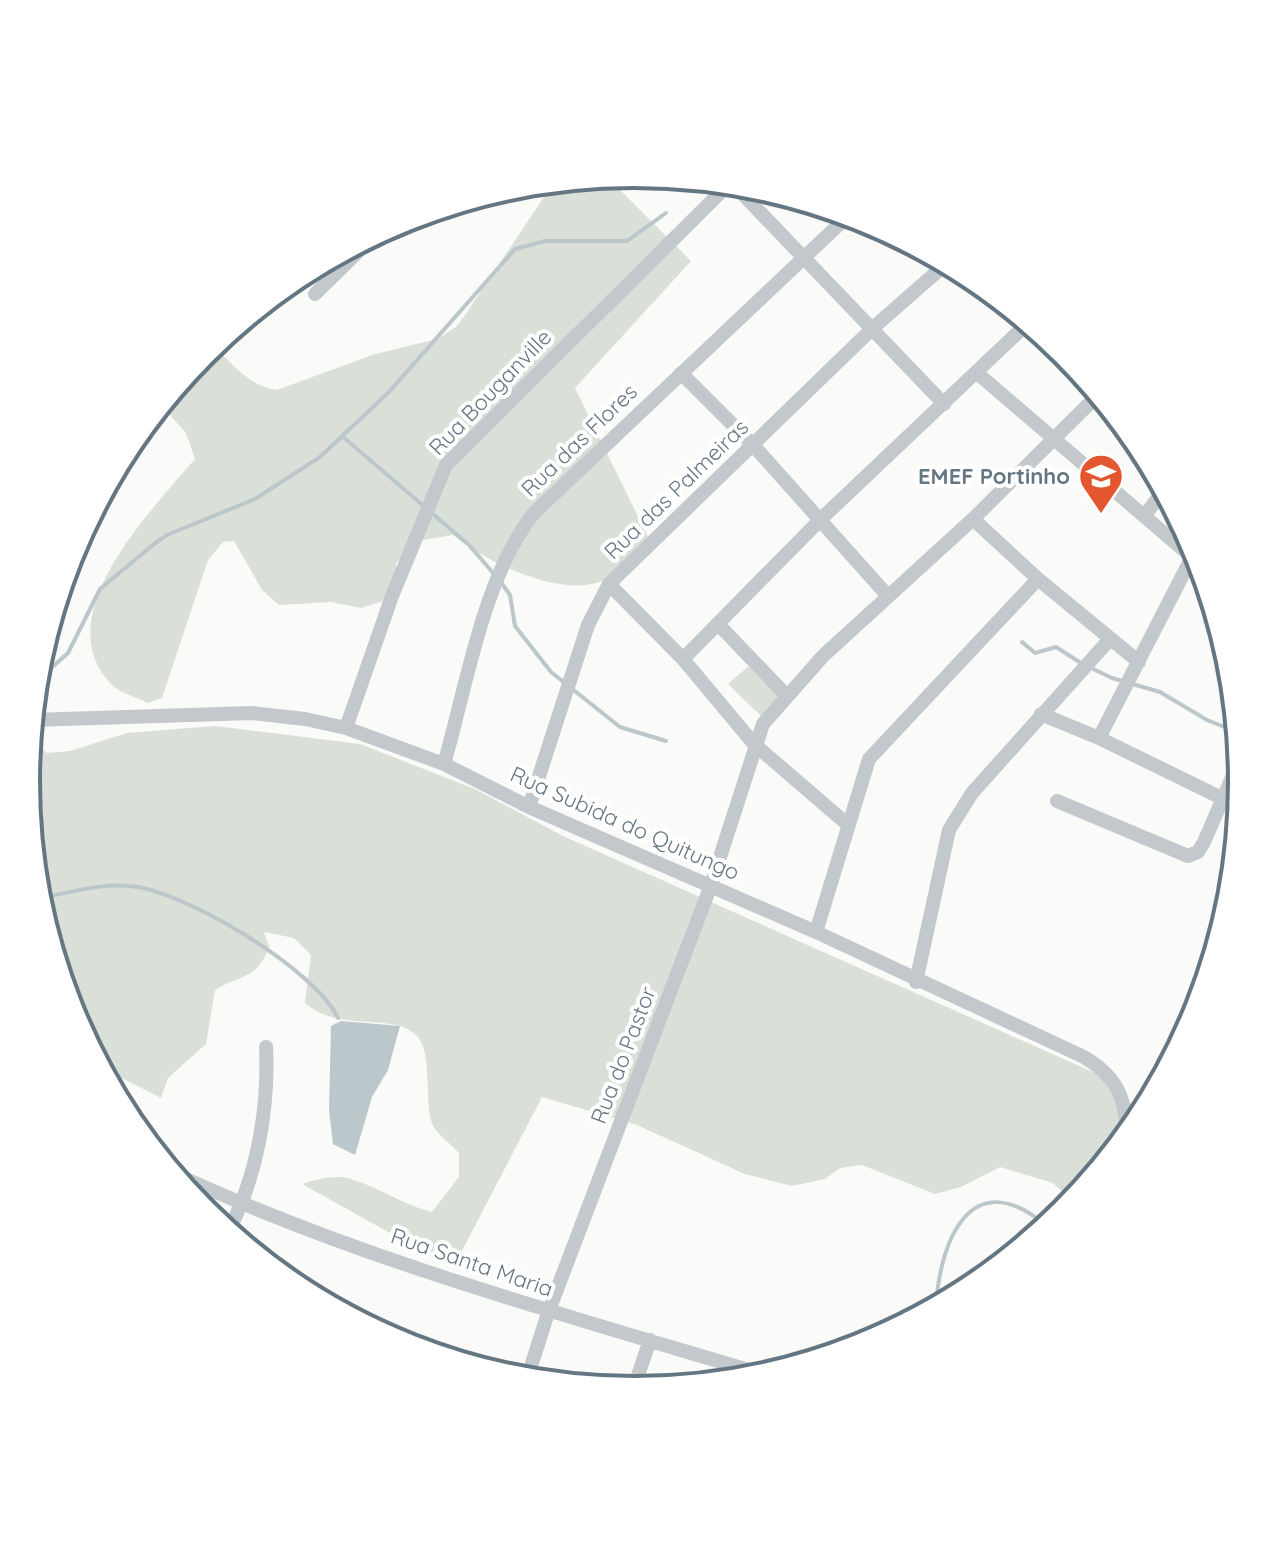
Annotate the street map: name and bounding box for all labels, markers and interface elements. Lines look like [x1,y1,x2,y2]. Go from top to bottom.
street label: Rua Bouganville [423,323,557,461]
street label: Rua das Flores [515,378,643,502]
street label: Rua das Palmeiras [598,413,754,565]
school or university icon: EMEF Portinho [1077,452,1125,515]
place label: EMEF Portinho [918,462,1070,490]
street label: Rua Subida do Quitungo [506,760,744,886]
street label: Rua do Pastor [584,982,662,1128]
street label: Rua Santa Maria [387,1221,557,1303]

